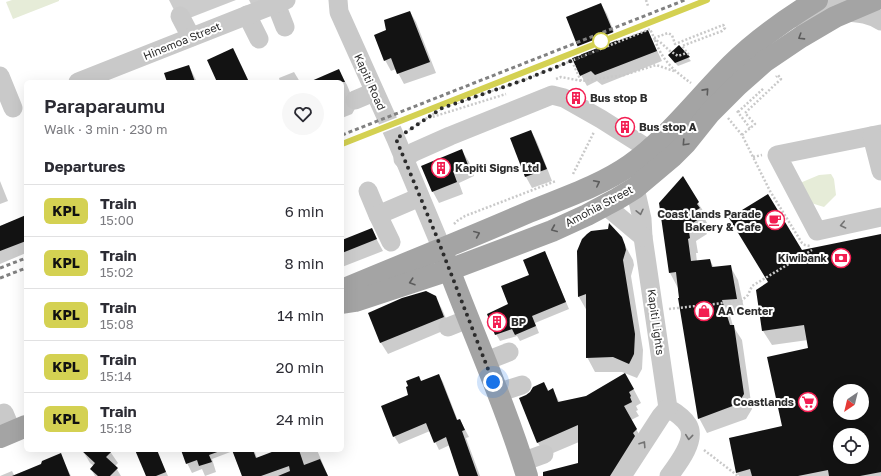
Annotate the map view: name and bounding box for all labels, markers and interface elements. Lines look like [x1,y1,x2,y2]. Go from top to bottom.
street label: Hinemoa Street [141,19,222,62]
unlabelled marker [592,32,610,50]
one-way arrow [798,32,805,40]
street label: Kapiti Road [352,52,389,112]
building icon: Bus stop B [565,87,587,109]
one-way arrow [701,88,709,96]
place label: Bus stop B [590,91,648,104]
button: heart [282,93,324,135]
text: Paraparaumu [44,94,165,117]
building icon: Bus stop A [614,116,636,138]
place label: Bus stop A [639,120,697,133]
text: Walk · 3 min · 230 m [44,121,167,137]
one-way arrow [682,138,690,146]
text: Departures [44,157,125,175]
building icon: Kapiti Signs Ltd [430,157,452,179]
place label: Kapiti Signs Ltd [455,161,539,174]
one-way arrow [593,181,600,188]
street label: Amohia Street [563,182,635,229]
text: Train [100,194,137,212]
text: KPL [52,202,80,219]
text: 6 min [285,202,324,220]
place label: Coast lands Parade Bakery & Cafe [657,207,762,233]
one-way arrow [636,209,644,215]
cafe icon: Coast lands Parade Bakery & Cafe [764,209,786,231]
text: 15:00 [100,212,134,228]
one-way arrow [840,221,846,229]
one-way arrow [551,225,558,233]
one-way arrow [473,231,481,239]
text: Train [100,246,137,264]
bank icon: Kiwibank [830,247,852,269]
place label: Kiwibank [778,251,828,264]
text: KPL [52,254,80,271]
text: 8 min [285,254,324,272]
text: 15:02 [100,264,133,280]
one-way arrow [409,277,416,286]
street label: Kapiti Lights [645,288,668,356]
text: Train [100,298,137,316]
shop icon: AA Center [693,300,715,322]
place label: AA Center [718,304,773,317]
text: KPL [52,306,80,323]
text: 14 min [277,306,324,324]
building icon: BP [486,311,508,333]
place label: BP [511,315,527,328]
text: 15:08 [100,316,134,332]
text: Train [100,350,137,368]
text: KPL [52,358,80,375]
text: 20 min [276,358,324,376]
text: 15:14 [100,368,132,384]
your location [483,372,503,392]
north arrow [833,384,869,420]
map controls [833,384,869,464]
supermarket icon: Coastlands [797,391,819,413]
place label: Coastlands [733,395,794,408]
text: Train [100,402,137,420]
text: KPL [52,410,80,427]
text: 24 min [276,410,324,428]
text: 15:18 [100,420,132,436]
button: locate [833,428,869,464]
one-way arrow [685,434,694,440]
one-way arrow [639,441,646,448]

